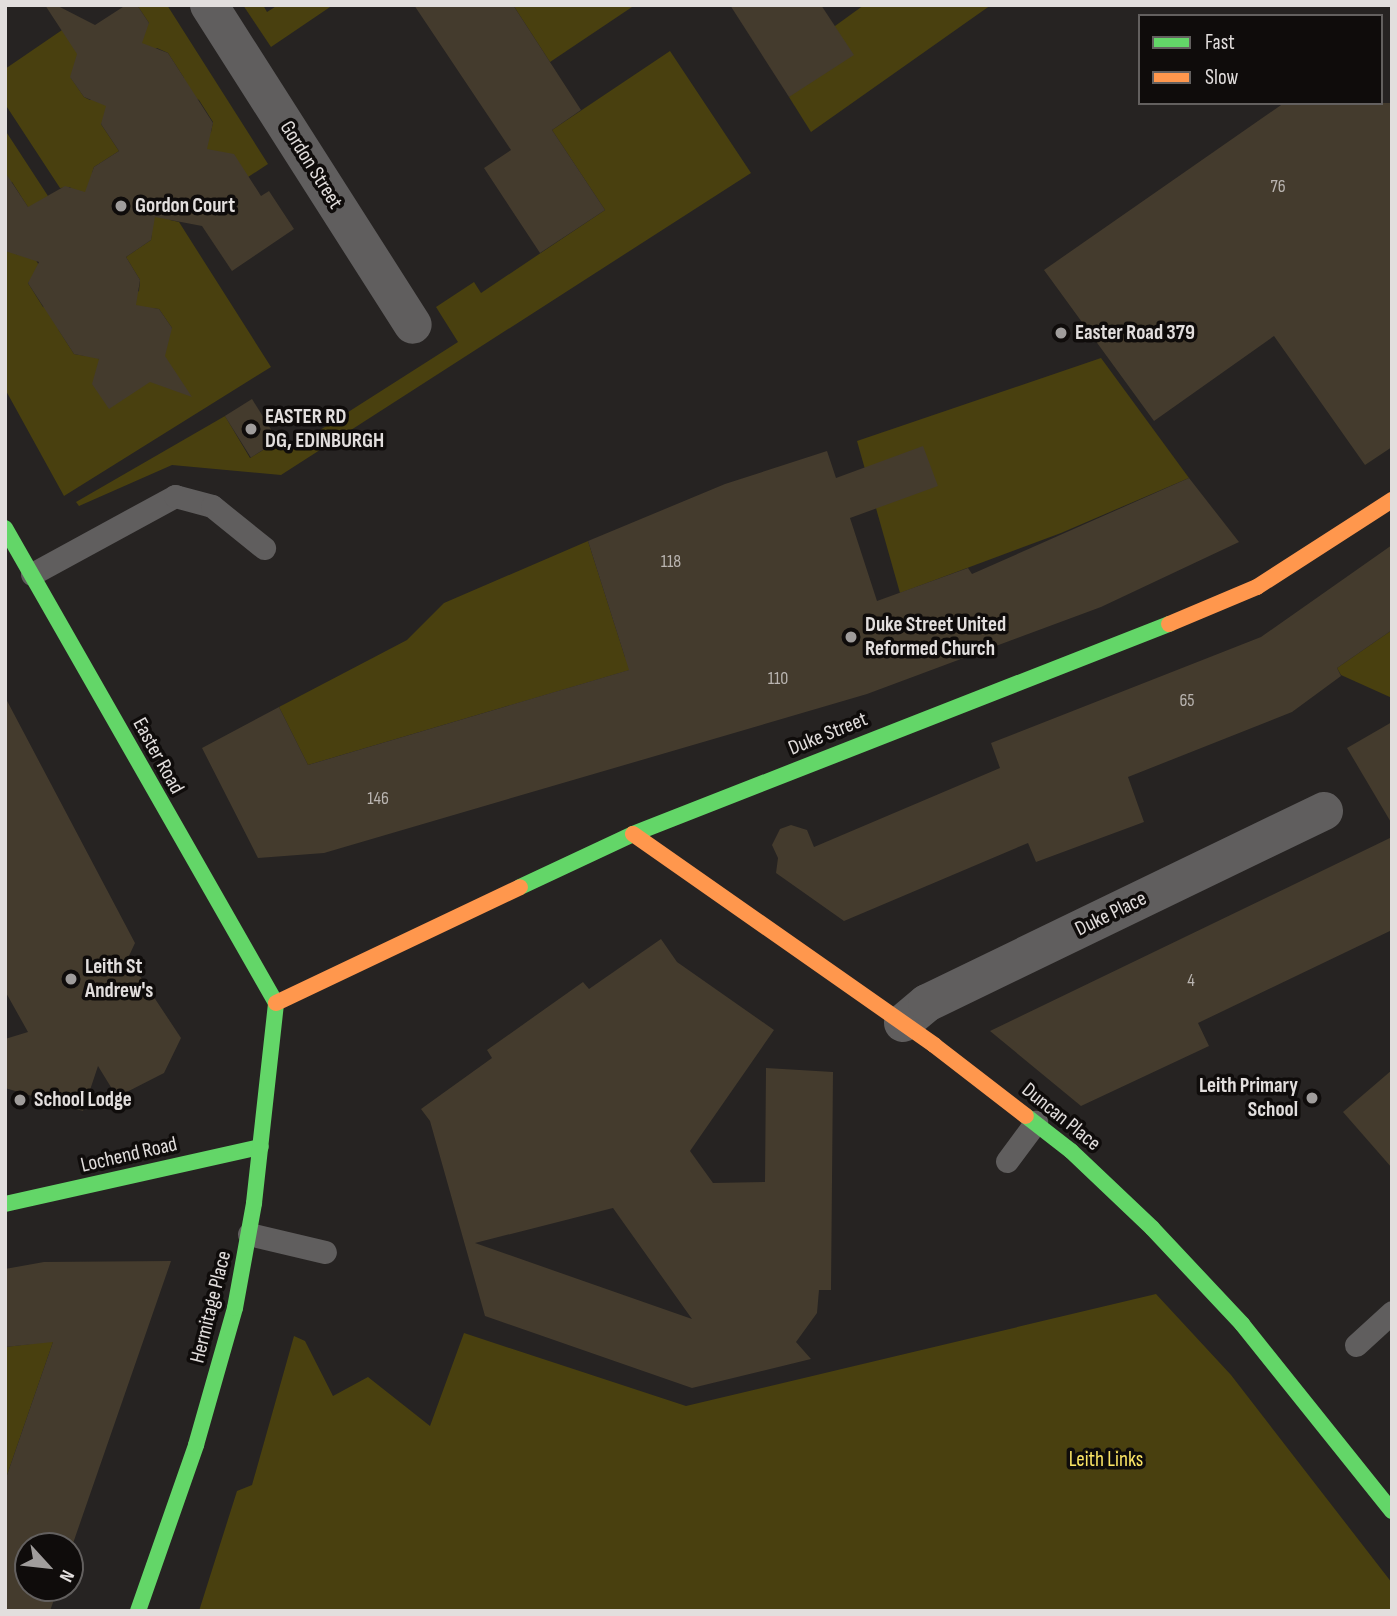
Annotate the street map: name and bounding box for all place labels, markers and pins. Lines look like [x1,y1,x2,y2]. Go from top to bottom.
place label: Gordon Court [135,193,235,219]
marker: Gordon Court [113,198,129,214]
place label: Easter Road 379 [1075,320,1195,346]
marker: Easter Road 379 [1053,325,1069,341]
place label: EASTER RD DG, EDINBURGH [265,404,384,454]
marker: EASTER RD DG, EDINBURGH [243,421,259,437]
place label: Duke Street United Reformed Church [865,612,1006,662]
marker: Duke Street United Reformed Church [843,629,859,645]
place label: Leith St Andrew's [85,954,153,1004]
marker: Leith St Andrew's [63,971,79,987]
place label: Leith Primary School [1199,1073,1298,1123]
place label: School Lodge [34,1087,132,1113]
marker: Leith Primary School [1304,1090,1320,1106]
marker: School Lodge [12,1092,28,1108]

